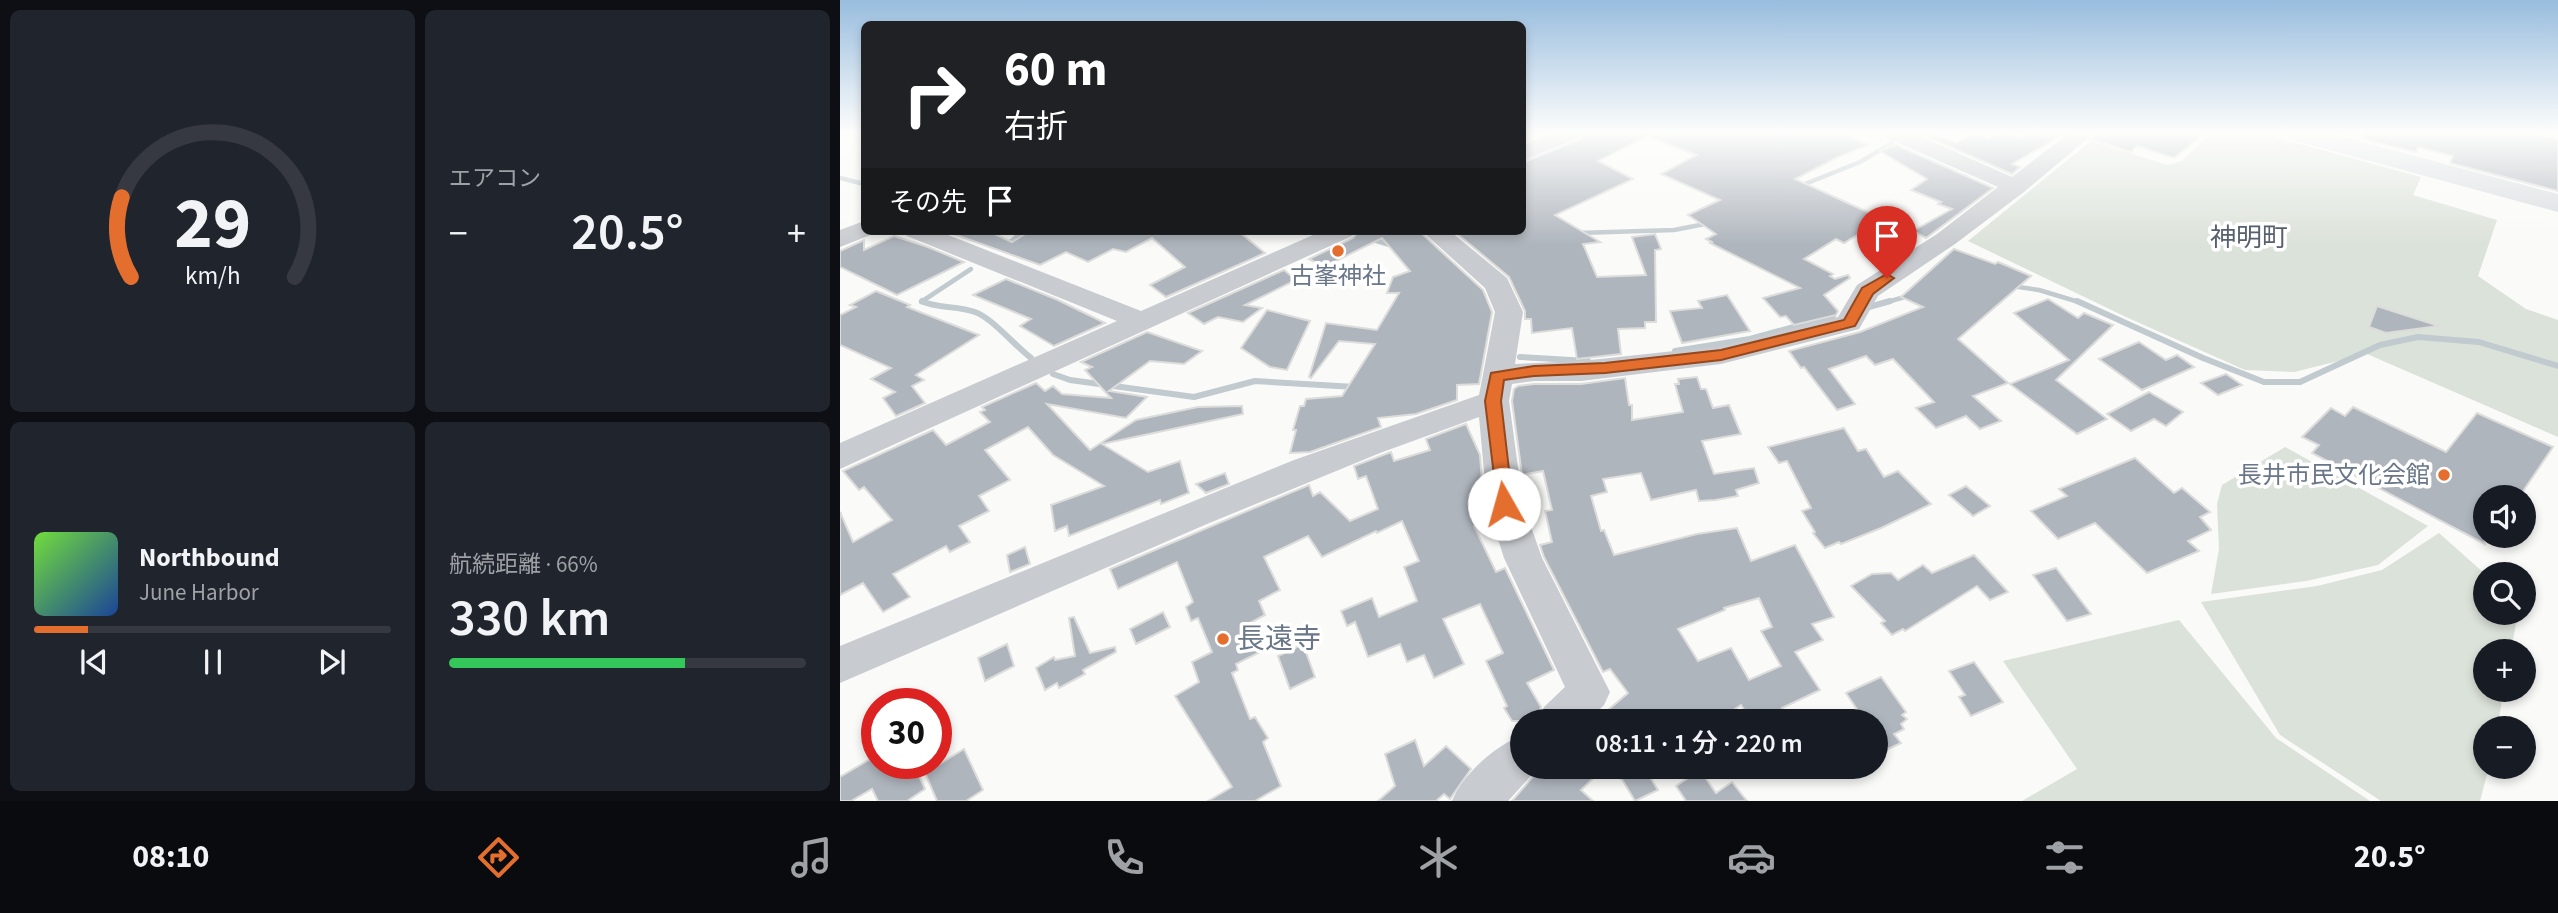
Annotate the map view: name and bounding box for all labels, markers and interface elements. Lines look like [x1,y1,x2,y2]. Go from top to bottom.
text: 60 m [1004,35,1108,105]
icon: right [889,49,980,140]
text: 右折 [1004,104,1068,150]
text: エアコン [449,162,541,195]
text: 29 [174,172,251,276]
icon: arrive [981,182,1019,220]
text: その先 [889,184,967,221]
text: 20.5° [571,196,684,270]
pin [1857,206,1917,278]
text: − [449,207,468,261]
text: + [787,207,806,261]
icon: arrive [1868,217,1906,255]
district label: 神明町 [2210,219,2288,256]
marker: 古峯神社 [1330,243,1346,259]
text: km/h [185,258,240,294]
place label: 古峯神社 [1290,259,1386,294]
place label: 長井市民文化会館 [2238,458,2430,493]
position arrow [1467,467,1541,541]
marker: 長井市民文化会館 [2436,467,2452,483]
map controls [2473,485,2536,779]
button: sound [2473,485,2536,548]
text: Northbound [139,539,280,576]
text: 航続距離 · 66% [449,548,598,581]
button: search [2473,562,2536,625]
text: June Harbor [139,576,259,609]
text: 330 km [449,582,610,656]
place label: 長遠寺 [1237,619,1321,659]
marker: 長遠寺 [1215,631,1231,647]
button: + [2473,639,2536,702]
icon: previous [75,643,113,681]
icon: pause [194,643,232,681]
icon: next [313,643,351,681]
speed limit sign: 30 [861,688,952,779]
button: − [2473,716,2536,779]
text: 08:11 · 1 分 · 220 m [1595,725,1803,762]
icon: directions [474,833,523,882]
icon: music [787,833,836,882]
icon: phone [1100,833,1149,882]
icon: climate [1414,833,1463,882]
icon: car [1727,833,1776,882]
icon: filters [2040,833,2089,882]
text: 08:10 [132,834,209,880]
text: 20.5° [2354,834,2426,880]

